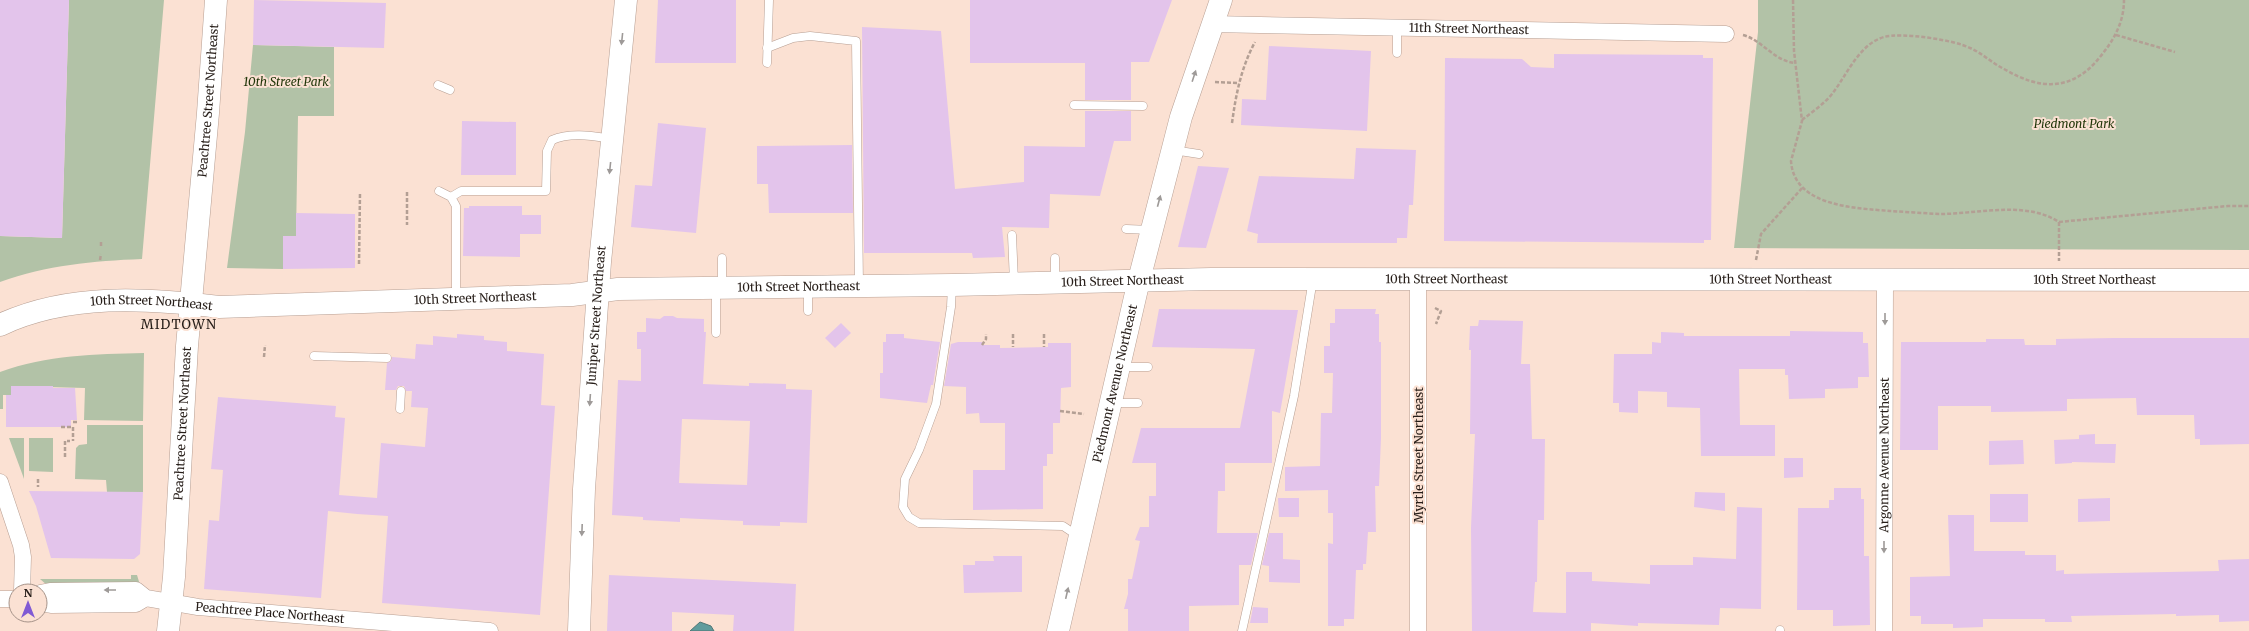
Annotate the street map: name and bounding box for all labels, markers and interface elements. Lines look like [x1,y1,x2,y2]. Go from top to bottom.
street label: 11th Street Northeast [1409,20,1530,37]
street label: Peachtree Street Northeast [194,23,221,178]
one-way arrow [618,33,625,45]
one-way arrow [1192,70,1198,82]
park label: 10th Street Park [243,74,329,89]
park label: Piedmont Park [2034,116,2115,131]
one-way arrow [607,162,613,174]
one-way arrow [1156,195,1162,207]
street label: Juniper Street Northeast [583,245,609,387]
street label: 10th Street Northeast [1385,271,1508,286]
street label: 10th Street Northeast [1709,271,1832,287]
street label: 10th Street Northeast [1061,272,1184,289]
street label: 10th Street Northeast [2033,272,2156,287]
street label: 10th Street Northeast [737,278,860,295]
street label: 10th Street Northeast [414,288,537,307]
street label: 10th Street Northeast [90,292,214,313]
street label: Piedmont Avenue Northeast [1089,303,1140,464]
one-way arrow [1882,313,1888,326]
district label: MIDTOWN [141,316,217,333]
street label: Peachtree Street Northeast [170,346,194,501]
street label: Argonne Avenue Northeast [1876,377,1892,534]
street label: Myrtle Street Northeast [1411,387,1426,523]
one-way arrow [587,394,594,406]
one-way arrow [579,524,586,536]
one-way arrow [1881,541,1887,554]
north arrow [8,583,48,623]
text: N [24,586,33,600]
one-way arrow [103,587,116,593]
one-way arrow [1065,587,1071,599]
street label: Peachtree Place Northeast [195,599,346,626]

